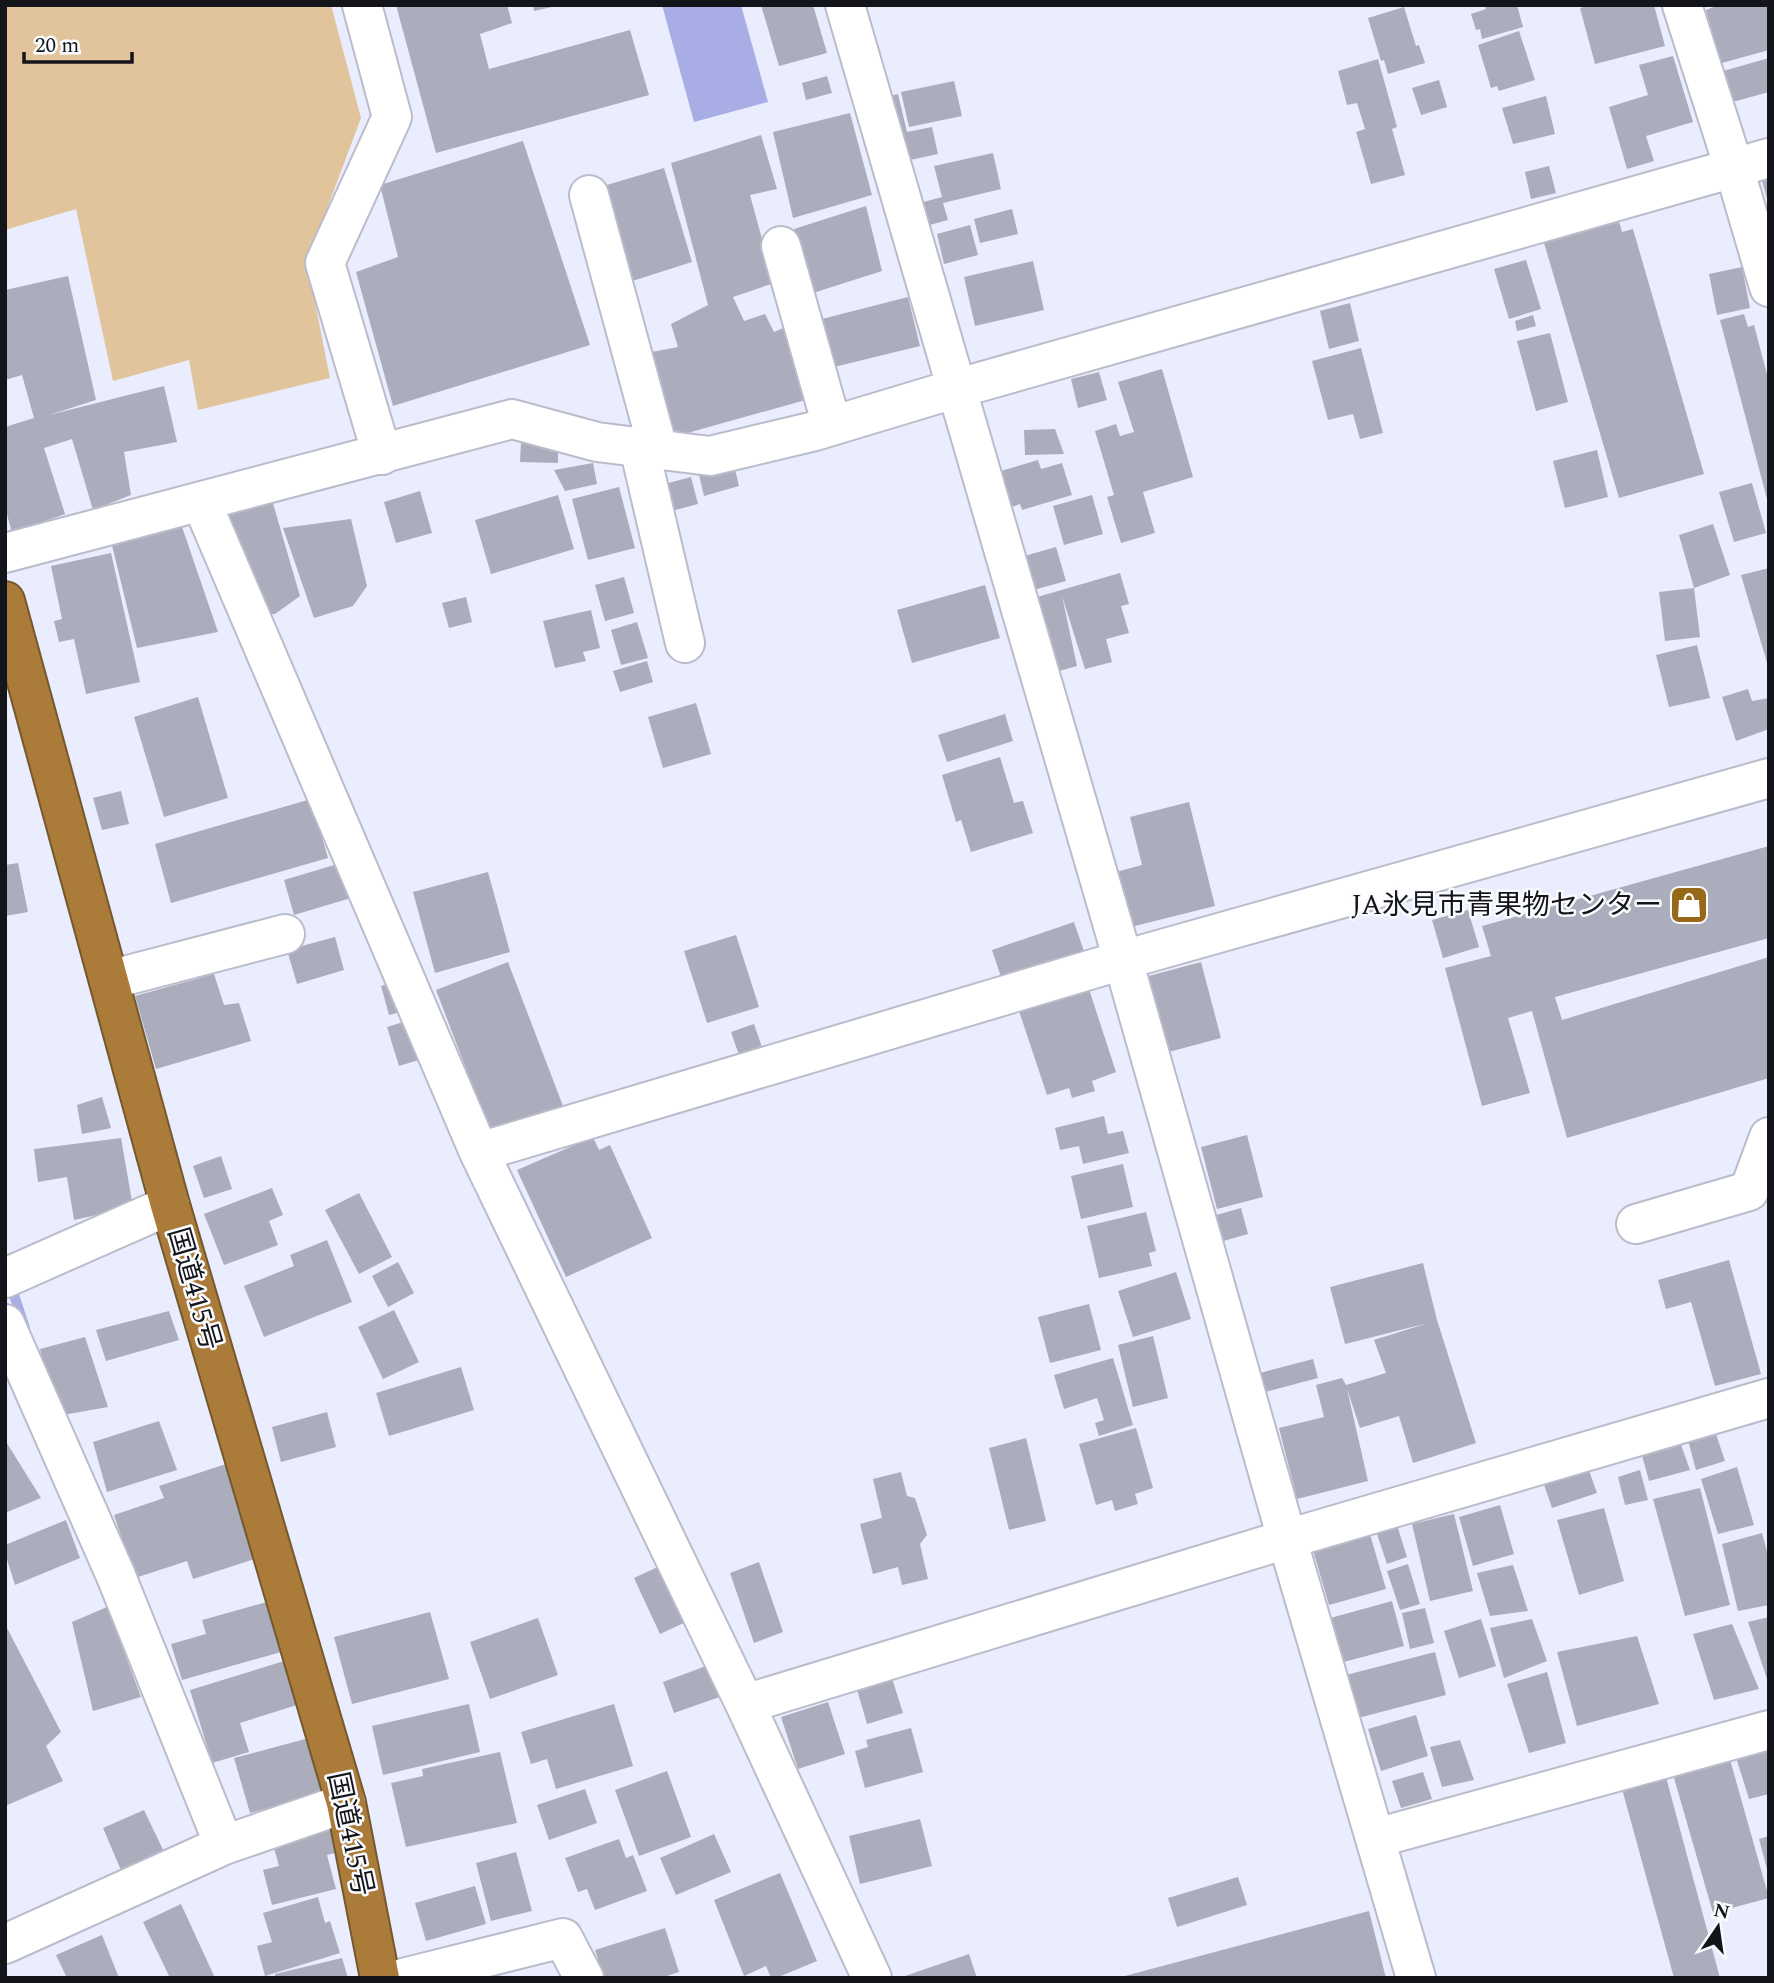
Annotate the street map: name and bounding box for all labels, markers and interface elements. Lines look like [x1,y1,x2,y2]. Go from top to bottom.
scale bar [24,21,133,65]
text: 20 m [35,30,79,62]
place label: JA氷見市青果物センター [1351,884,1662,927]
shop icon: JA氷見市青果物センター [1668,884,1710,926]
street label: 国道415号 [156,1223,232,1355]
street label: 国道415号 [316,1768,384,1900]
north arrow [1683,1892,1753,1962]
text: N [1711,1896,1732,1928]

